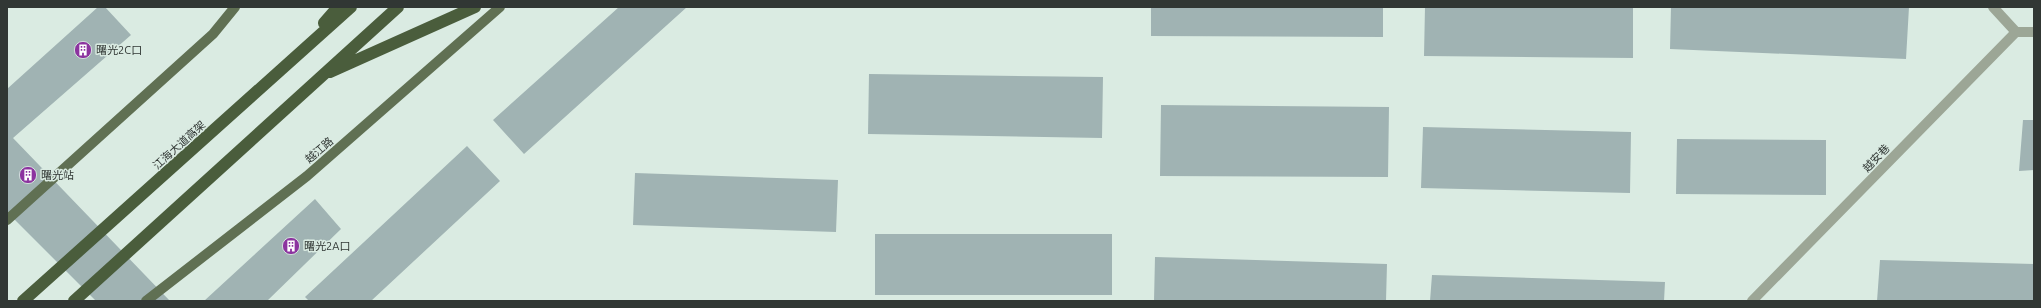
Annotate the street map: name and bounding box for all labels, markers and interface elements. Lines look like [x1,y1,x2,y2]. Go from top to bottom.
building icon: 曙光2C口 [73,40,93,60]
place label: 曙光2C口 [96,44,142,56]
street label: 江海大道高架 [150,118,208,172]
street label: 越江路 [303,135,335,165]
street label: 越安巷 [1860,142,1892,174]
building icon: 曙光站 [18,165,38,185]
place label: 曙光站 [41,169,74,181]
building icon: 曙光2A口 [281,236,301,256]
place label: 曙光2A口 [304,240,350,252]

